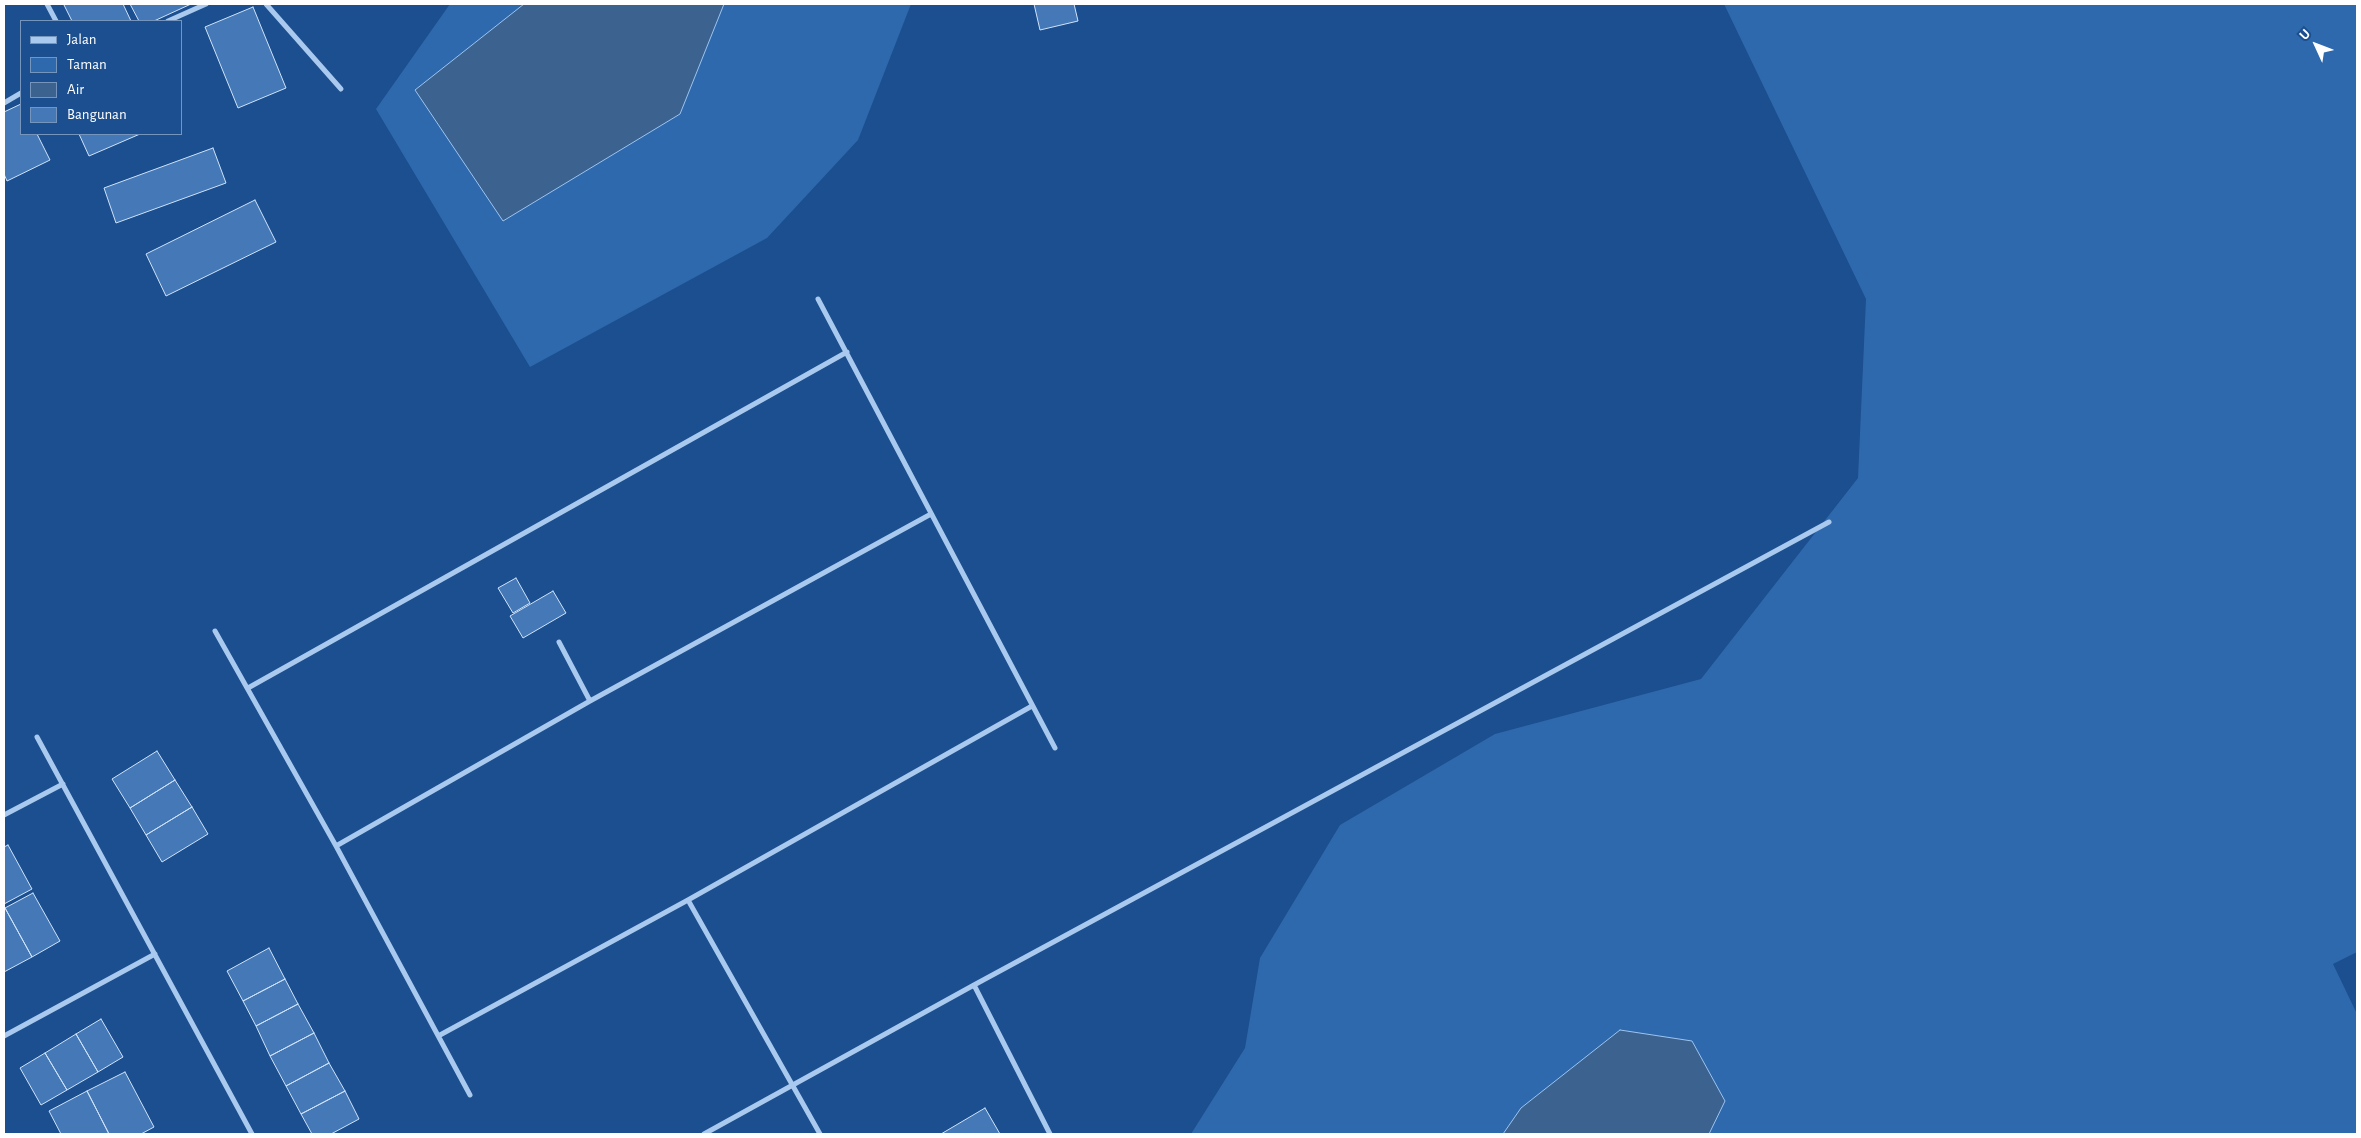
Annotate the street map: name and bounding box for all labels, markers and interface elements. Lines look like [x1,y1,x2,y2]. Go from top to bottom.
legend [20,20,182,135]
north arrow [2291,20,2341,70]
text: U [2297,27,2313,43]
text: Jalan [67,32,97,47]
text: Taman [67,57,107,72]
text: Air [67,82,84,97]
text: Bangunan [67,107,127,122]

